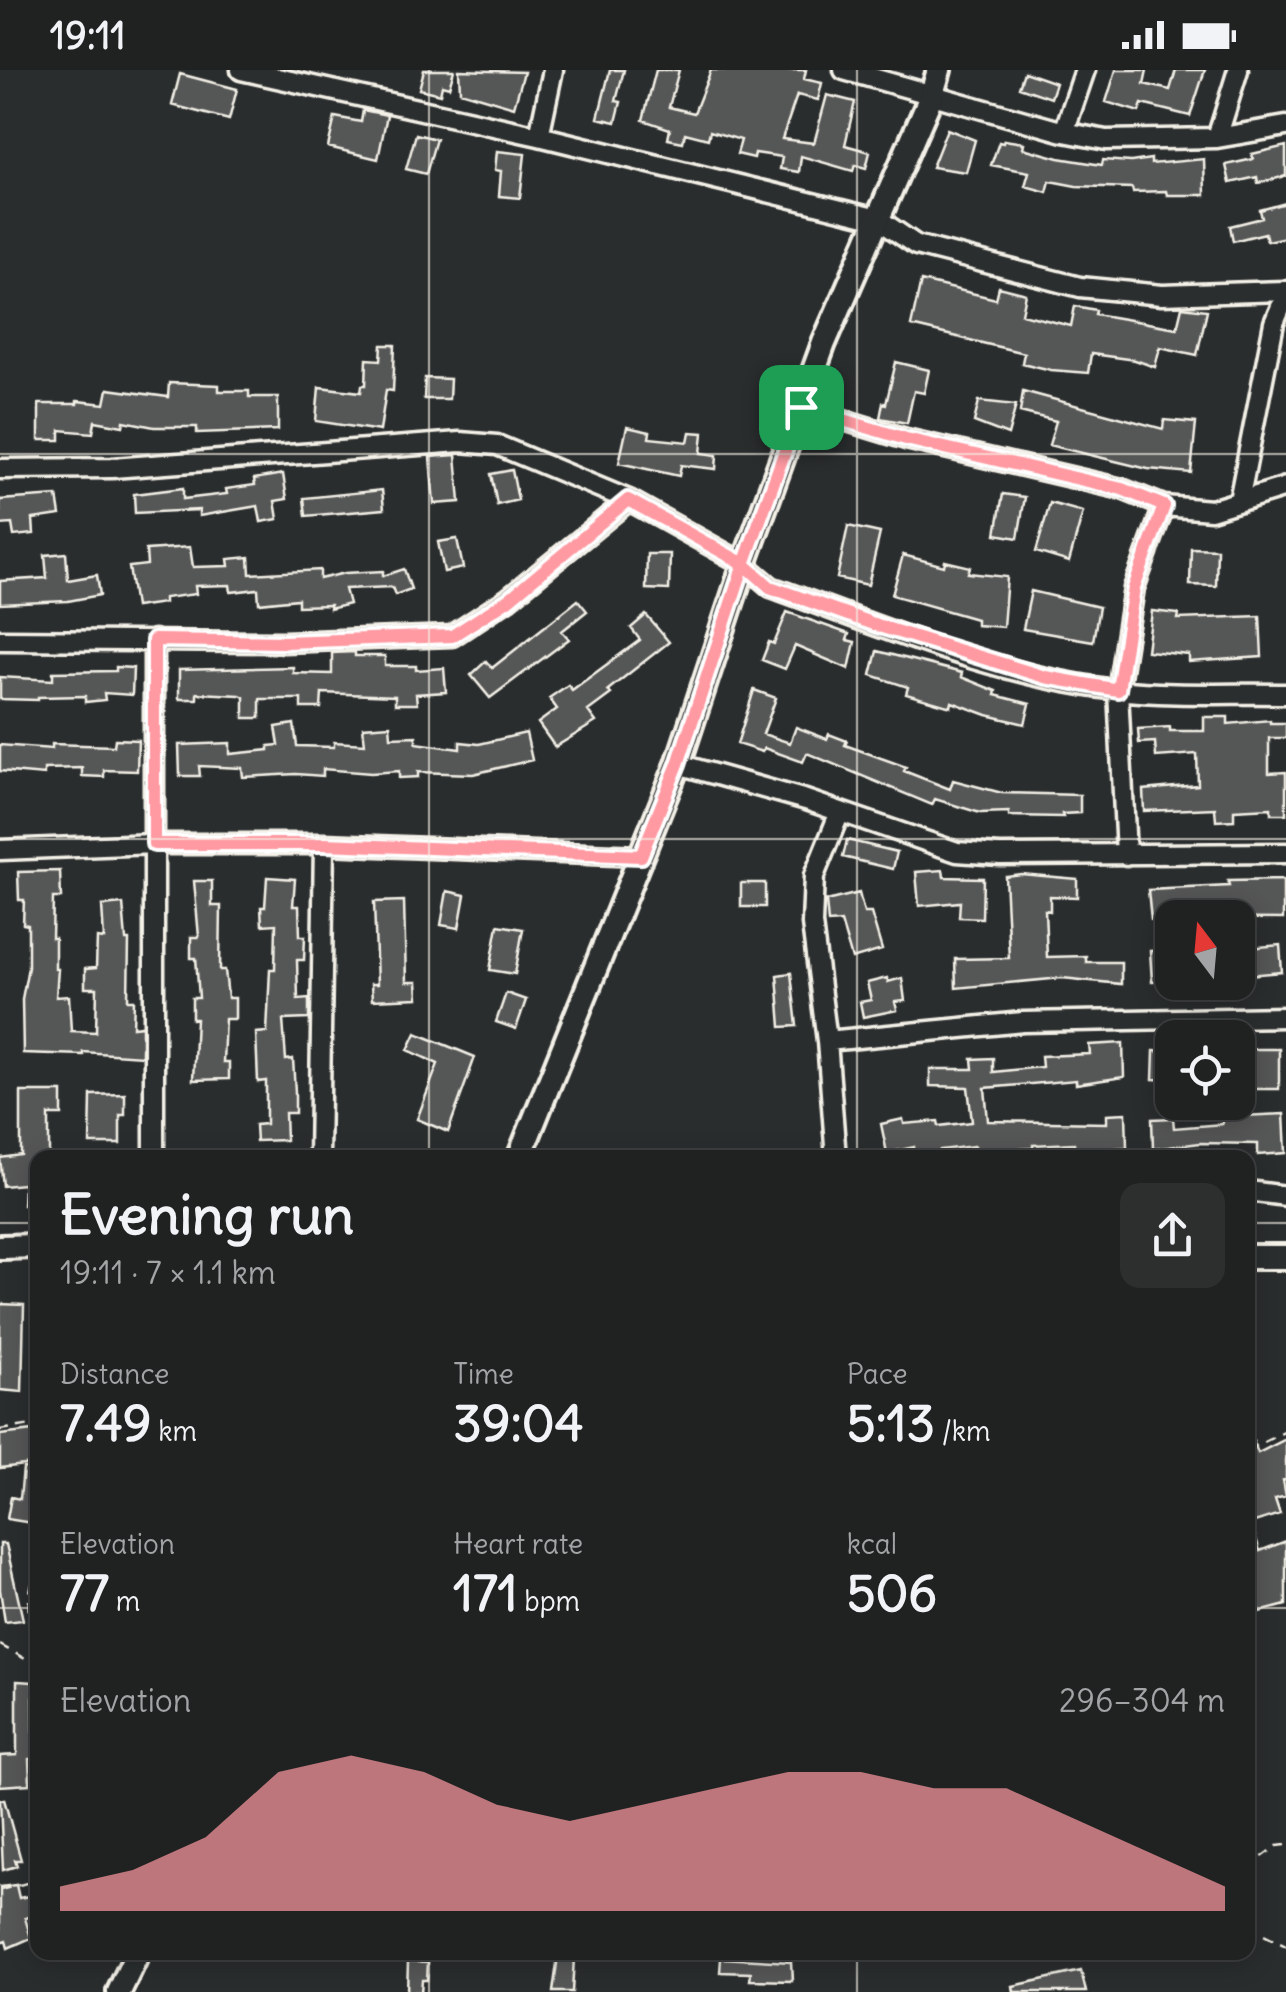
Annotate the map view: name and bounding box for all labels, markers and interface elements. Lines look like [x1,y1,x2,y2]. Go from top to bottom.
text: 19:11 [50,12,126,59]
pin [759,365,844,450]
icon: arrive [774,380,829,435]
north arrow [1155,900,1255,1000]
map controls [1155,900,1255,1120]
button: locate [1155,1020,1255,1120]
text: Evening run [60,1180,354,1249]
button: share [1120,1183,1225,1288]
text: 19:11 · 7 × 1.1 km [60,1252,276,1293]
text: Distance [60,1356,169,1392]
text: Time [453,1356,514,1392]
text: Pace [847,1356,908,1392]
text: 7.49 [60,1392,152,1455]
text: 39:04 [453,1392,584,1455]
text: 5:13 [847,1392,935,1455]
text: km [152,1413,197,1449]
text: /km [935,1413,991,1449]
text: Elevation [60,1526,175,1562]
text: Heart rate [453,1526,583,1562]
text: kcal [847,1526,897,1562]
text: 77 [60,1562,109,1625]
text: 171 [453,1562,518,1625]
text: 506 [847,1562,937,1625]
text: m [109,1583,140,1619]
text: bpm [518,1583,580,1619]
text: Elevation [60,1680,191,1721]
text: 296–304 m [1059,1680,1225,1721]

